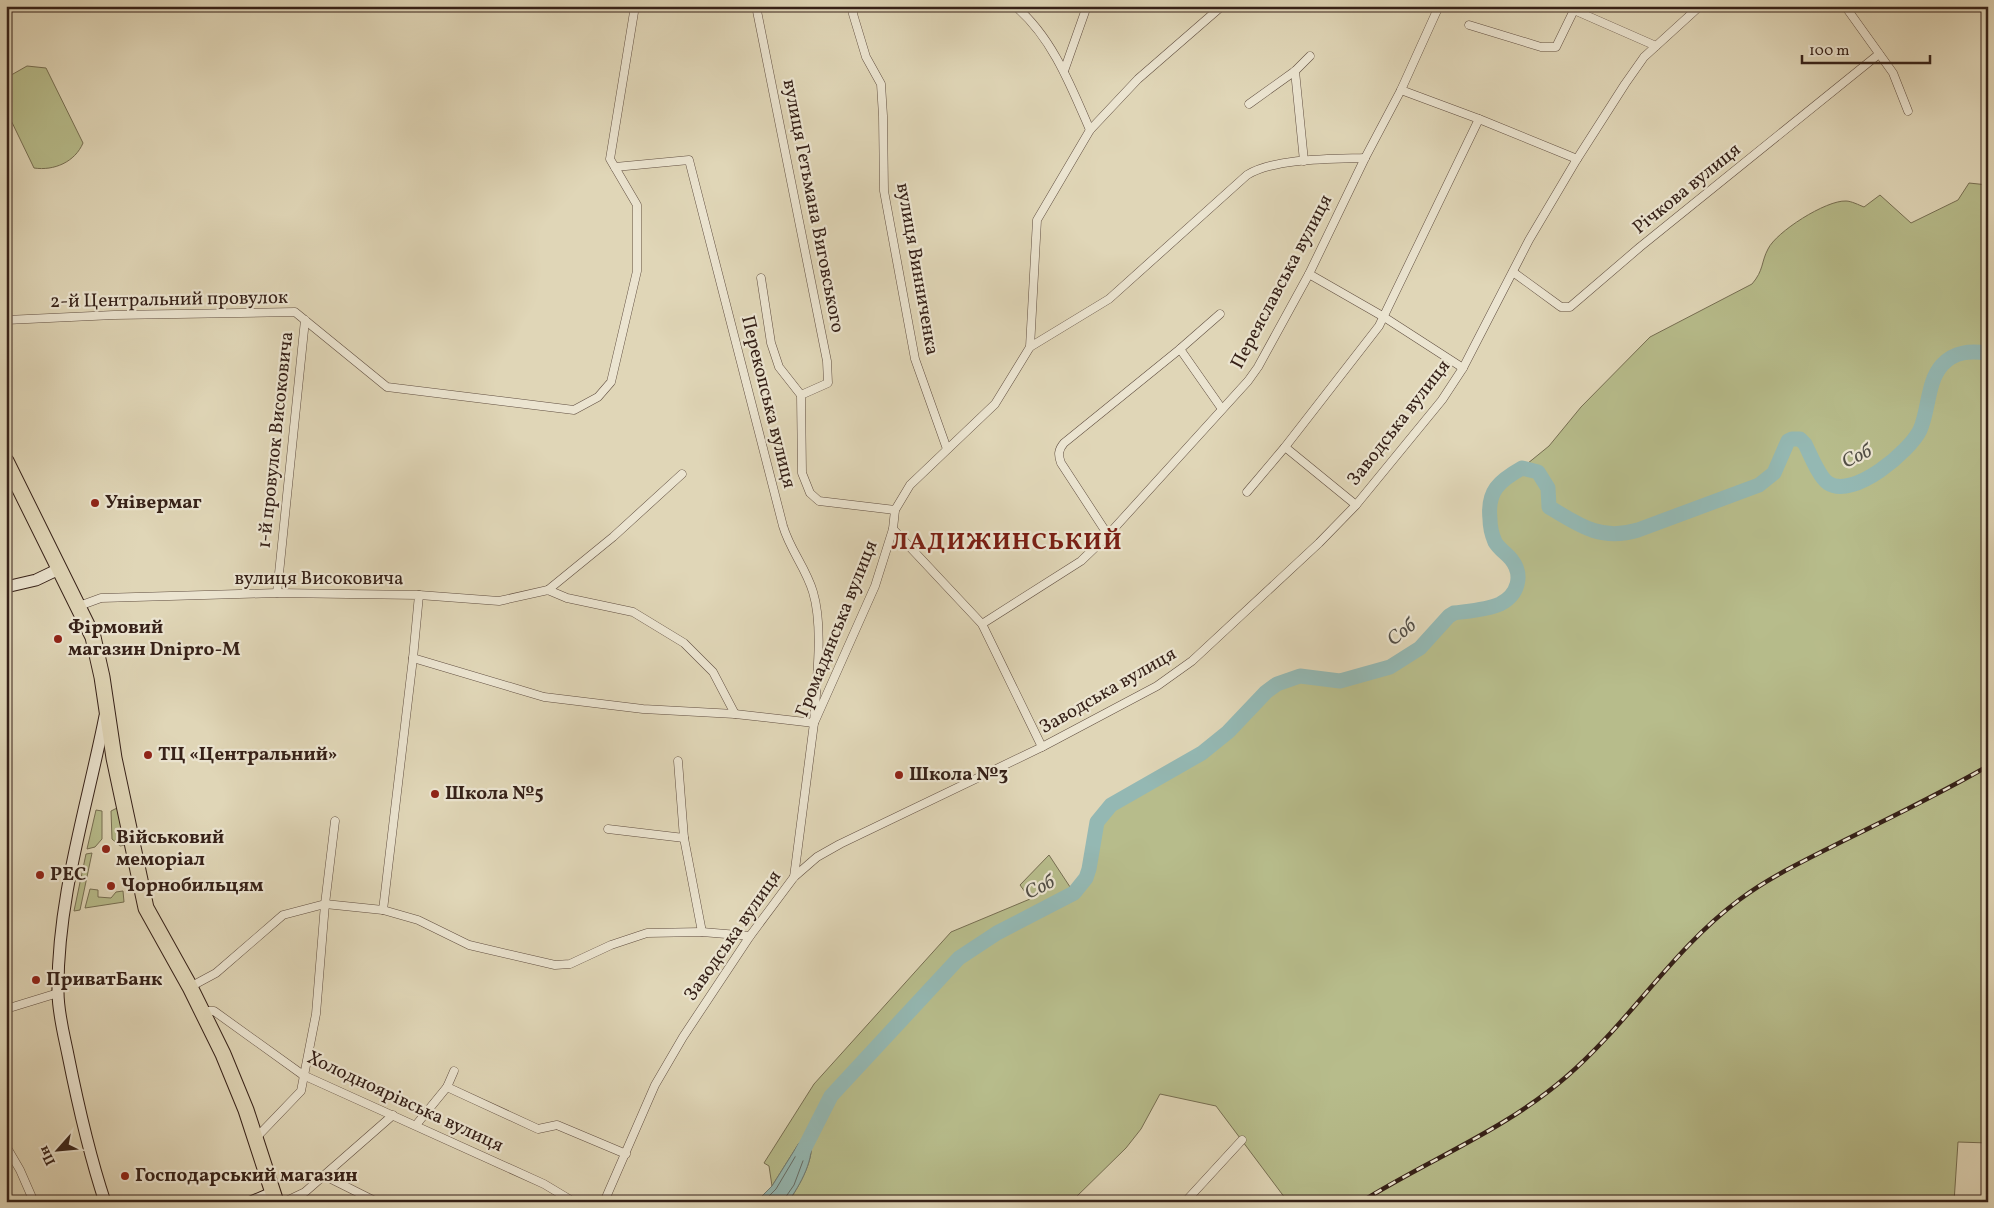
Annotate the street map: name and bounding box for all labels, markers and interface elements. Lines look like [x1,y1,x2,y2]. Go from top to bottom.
scale bar [1802,32,1929,64]
text: 100 m [1809,41,1849,62]
street label: вулиця Гетьмана Виговського [776,77,850,335]
street label: Річкова вулиця [1627,137,1747,241]
street label: вулиця Винниченка [889,181,945,357]
street label: Переяславська вулиця [1225,190,1339,374]
street label: 2-й Центральний провулок [50,285,288,315]
street label: Перекопська вулиця [734,313,802,491]
street label: 1-й провулок Високовича [252,330,300,550]
street label: Заводська вулиця [1341,354,1457,492]
water label: Соб [1837,437,1878,476]
place label: Універмаг [105,490,202,516]
marker: Універмаг [89,497,101,509]
district label: ЛАДИЖИНСЬКИЙ [891,526,1123,560]
street label: Громадянська вулиця [790,537,884,721]
street label: вулиця Високовича [235,566,403,592]
water label: Соб [1381,612,1424,654]
place label: Фірмовий магазин Dnipro-M [68,615,240,663]
marker: Фірмовий магазин Dnipro-M [52,633,64,645]
street label: Заводська вулиця [1035,641,1181,741]
place label: ТЦ «Центральний» [158,742,338,768]
marker: ТЦ «Центральний» [142,749,154,761]
place label: Школа №3 [909,762,1008,788]
marker: Школа №3 [893,769,905,781]
place label: Школа №5 [445,781,544,807]
marker: Школа №5 [429,788,441,800]
place label: Військовий меморіал [116,825,224,873]
marker: Військовий меморіал [100,843,112,855]
place label: РЕС [50,862,86,888]
street label: Заводська вулиця [678,865,788,1007]
water label: Соб [1020,868,1061,907]
marker: РЕС [34,869,46,881]
place label: Чорнобильцям [121,873,264,899]
marker: Чорнобильцям [105,880,117,892]
place label: ПриватБанк [46,967,163,993]
marker: ПриватБанк [30,974,42,986]
street label: Холодноярівська вулиця [303,1045,508,1159]
north arrow [32,1126,82,1176]
text: Пн [35,1142,61,1168]
place label: Господарський магазин [135,1163,358,1189]
marker: Господарський магазин [119,1170,131,1182]

